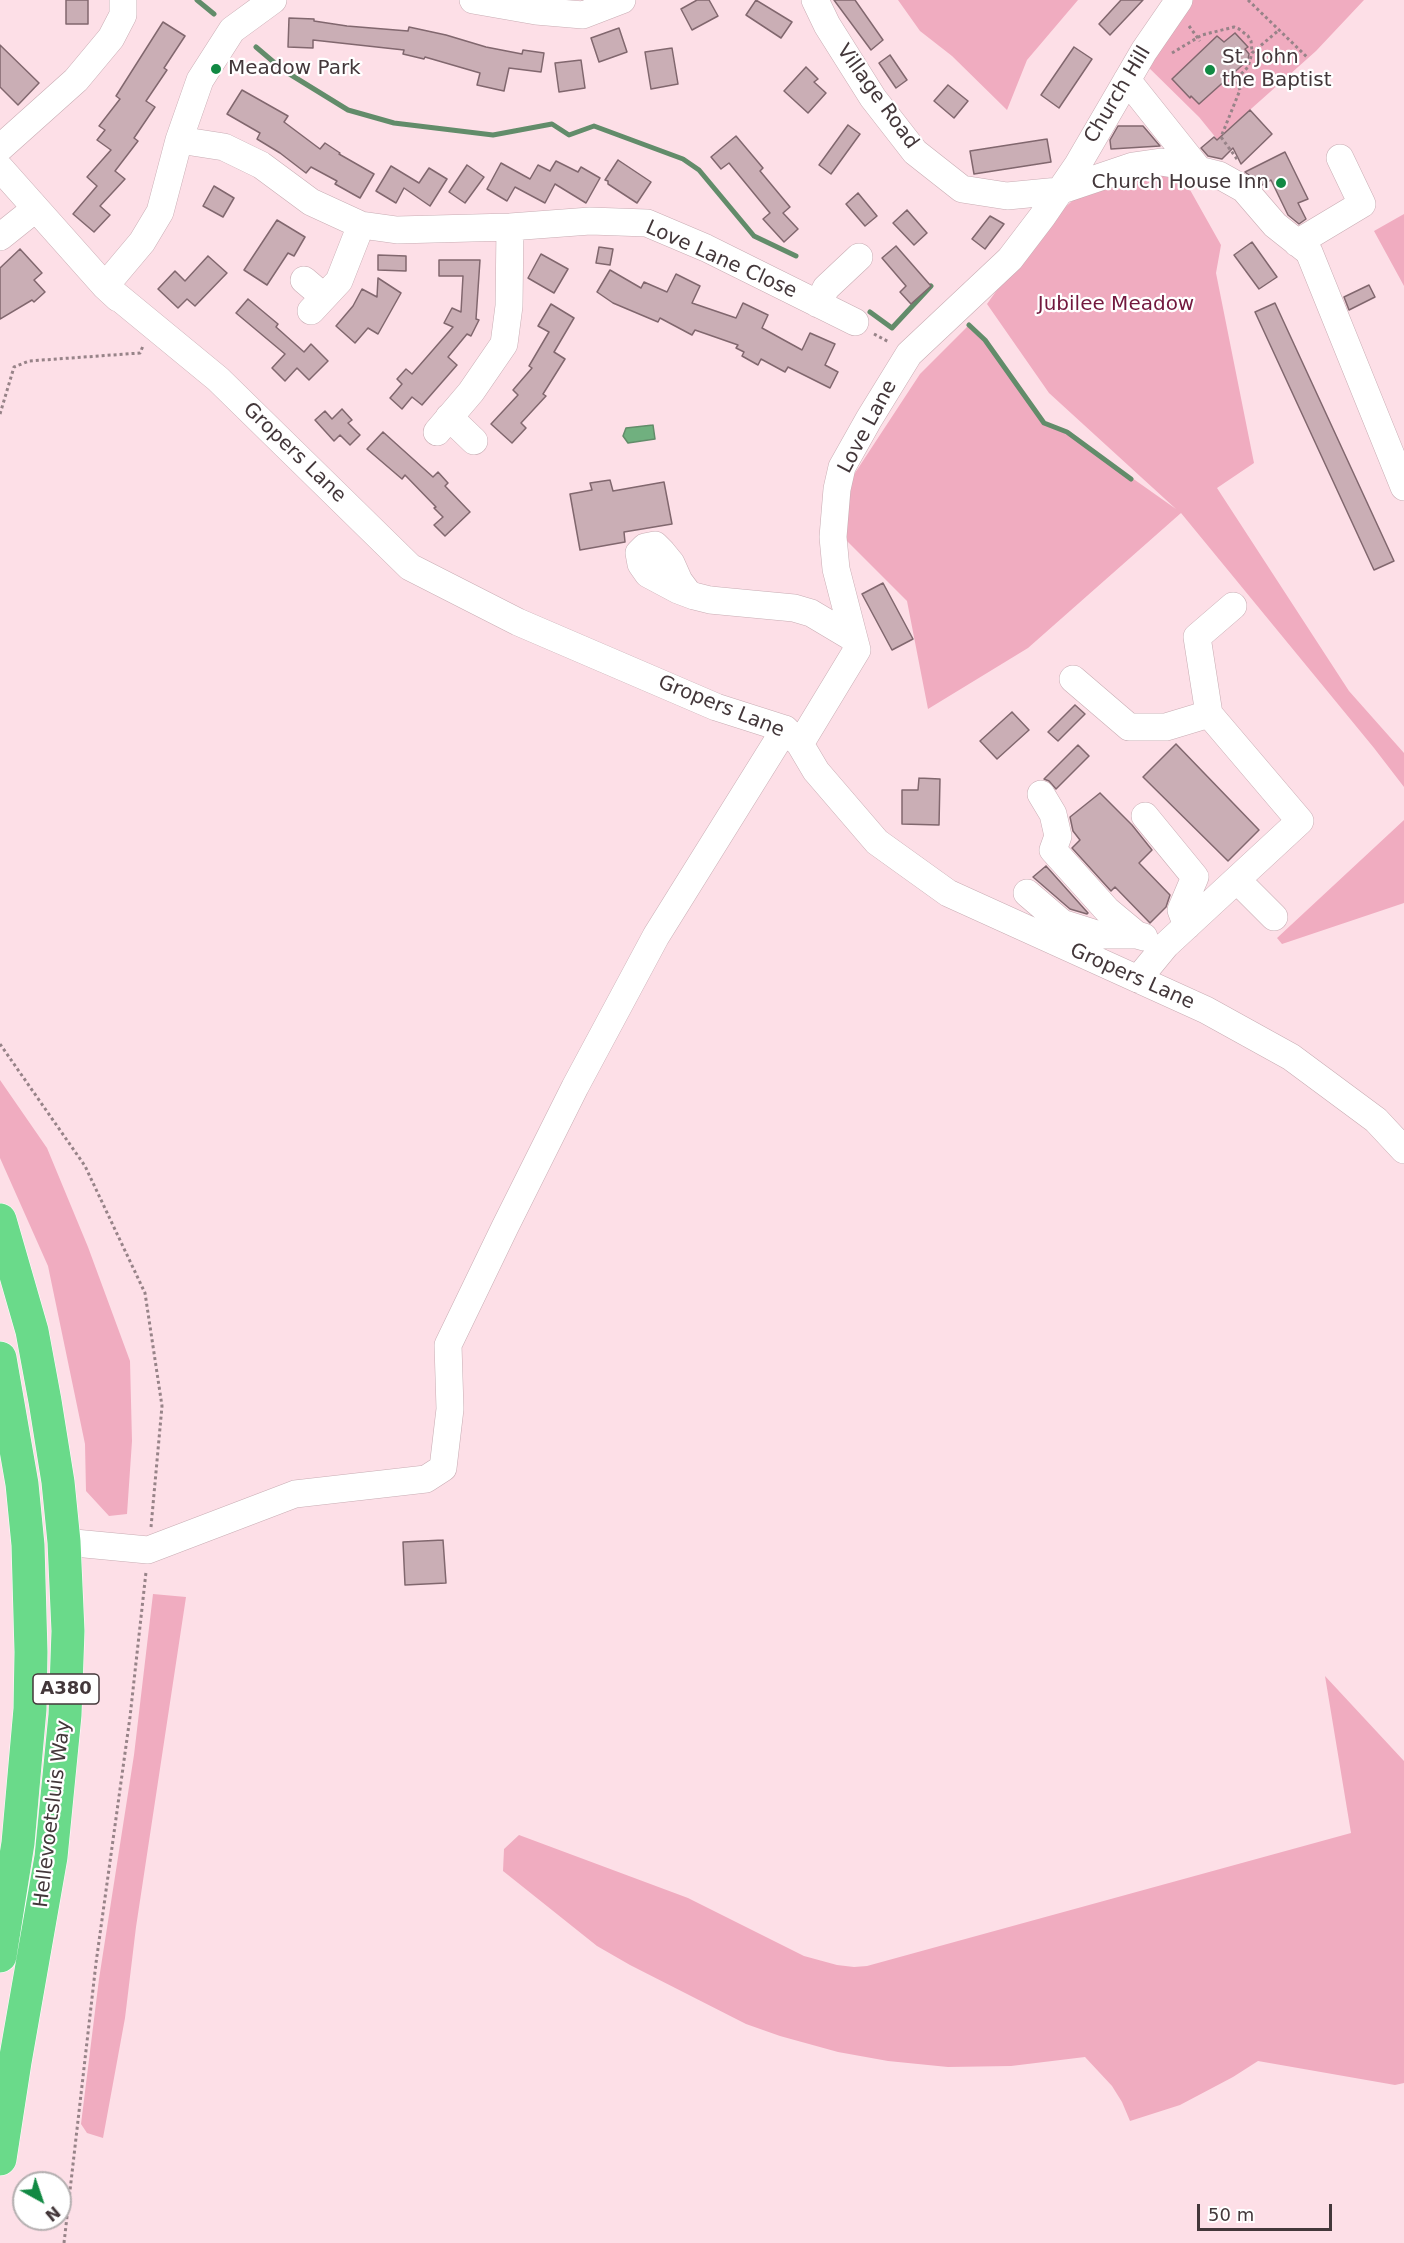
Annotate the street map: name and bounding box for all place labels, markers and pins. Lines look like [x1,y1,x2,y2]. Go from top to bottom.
place label: St. John the Baptist [1222,46,1332,93]
place label: Meadow Park [228,57,361,81]
marker: Meadow Park [209,62,223,76]
marker: St. John the Baptist [1203,63,1217,77]
place label: Church House Inn [1092,171,1269,195]
marker: Church House Inn [1274,176,1288,190]

